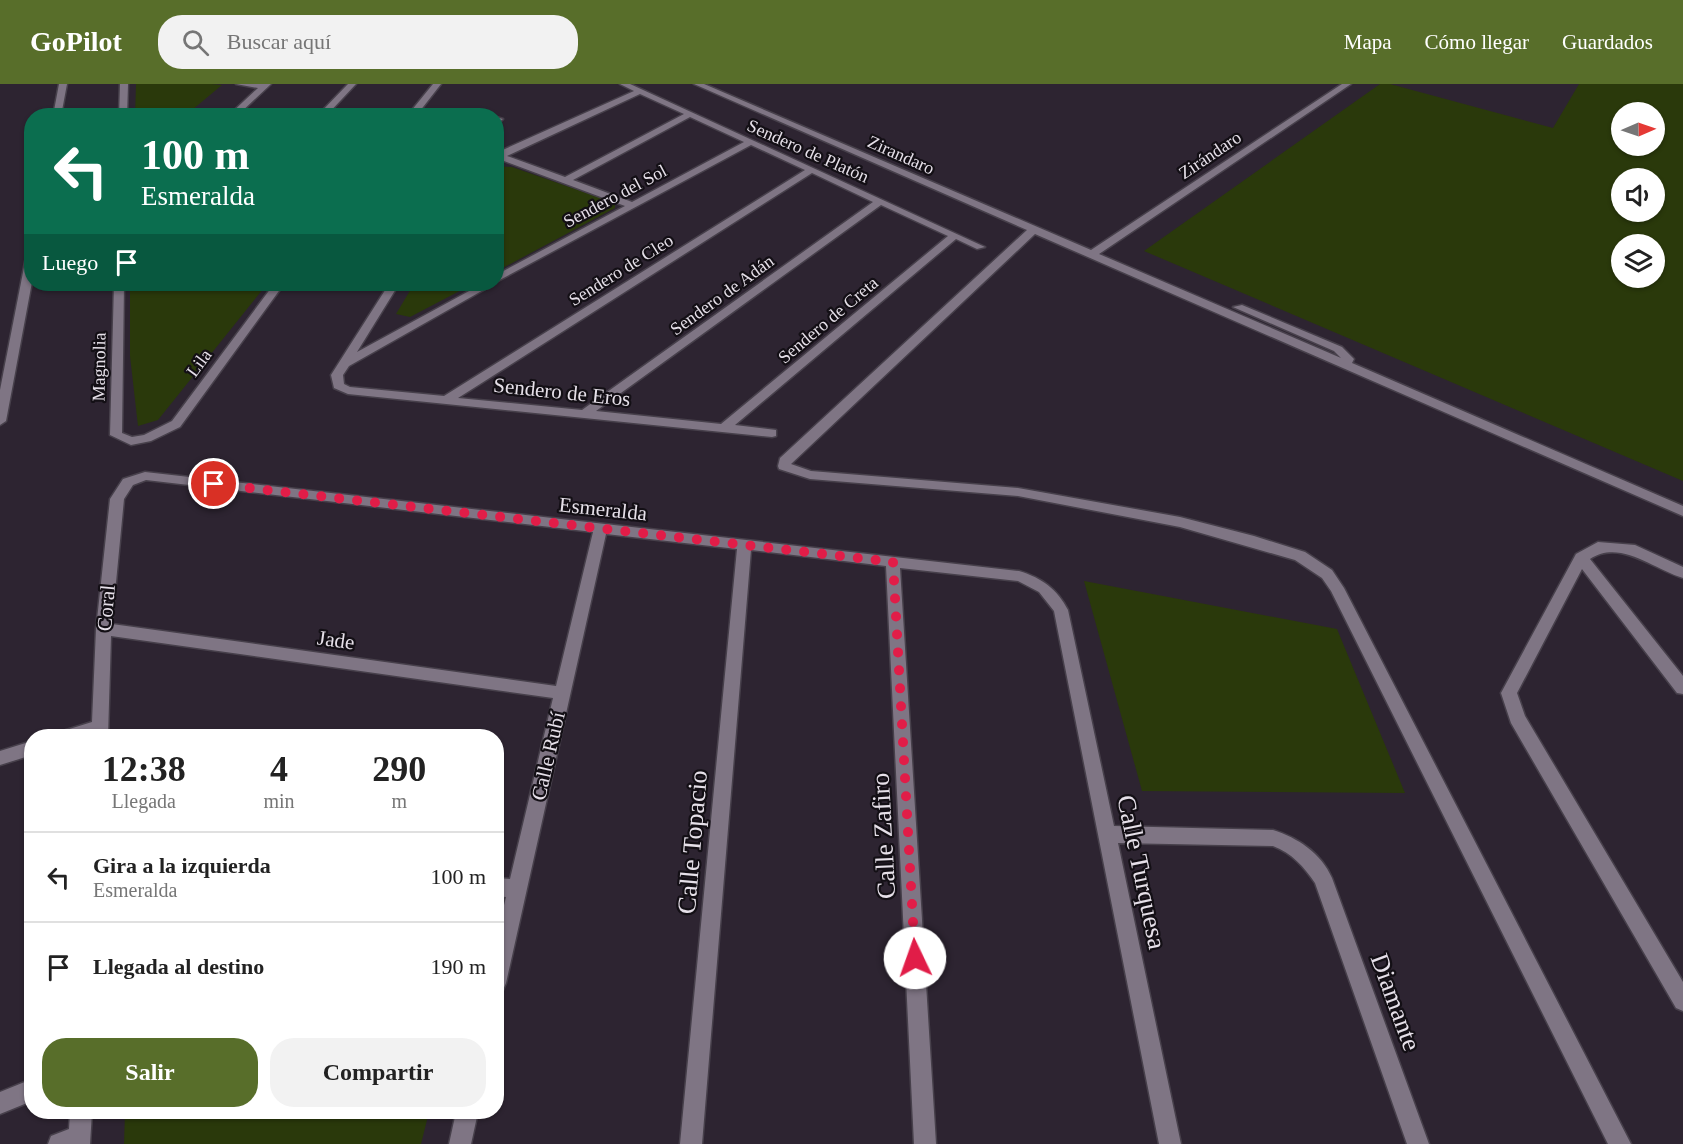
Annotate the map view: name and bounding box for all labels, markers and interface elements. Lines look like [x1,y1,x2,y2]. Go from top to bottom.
search box [158,15,578,69]
text: GoPilot [30,26,122,57]
icon: search [179,26,212,59]
text: Buscar aquí [227,29,331,54]
text: Mapa [1344,30,1392,54]
text: Cómo llegar [1425,30,1529,54]
text: Guardados [1562,30,1653,54]
north arrow [1611,102,1665,156]
map controls [1611,102,1665,288]
street label: Sendero de Platón [744,115,872,187]
street label: Zirándaro [1175,127,1245,183]
street label: Zirandaro [865,131,937,179]
icon: left [42,132,120,210]
text: 100 m [141,132,250,178]
street label: Sendero del Sol [560,160,670,232]
button: sound [1611,168,1665,222]
text: Esmeralda [141,181,255,211]
street label: Sendero de Cleo [565,230,677,310]
button: layers [1611,234,1665,288]
icon: arrive [110,246,143,279]
text: Luego [42,250,98,275]
street label: Sendero de Adán [666,251,778,339]
street label: Sendero de Creta [774,272,882,367]
street label: Magnolia [88,332,110,402]
street label: Lila [182,345,216,381]
street label: Sendero de Eros [492,373,632,411]
pin [188,458,239,509]
icon: arrive [197,467,230,500]
street label: Esmeralda [558,492,649,526]
street label: Coral [92,584,120,632]
street label: Jade [316,626,356,654]
street label: Calle Rubí [526,709,570,803]
text: 12:38 [102,749,186,789]
text: 4 [270,749,288,789]
text: 290 [372,749,426,789]
street label: Calle Topacio [672,769,713,915]
street label: Calle Zafiro [866,772,901,900]
text: Llegada [112,790,176,812]
text: min [263,790,295,812]
text: m [392,790,407,812]
street label: Calle Turquesa [1111,792,1172,952]
text: Gira a la izquierda [93,853,271,878]
icon: left [42,861,75,894]
text: 100 m [430,864,486,889]
text: Esmeralda [93,879,177,901]
position arrow [883,926,947,990]
street label: Diamante [1365,950,1426,1055]
icon: arrive [42,951,75,984]
text: Llegada al destino [93,954,264,979]
text: 190 m [430,954,486,979]
button: Salir [42,1038,258,1107]
button: Compartir [270,1038,486,1107]

